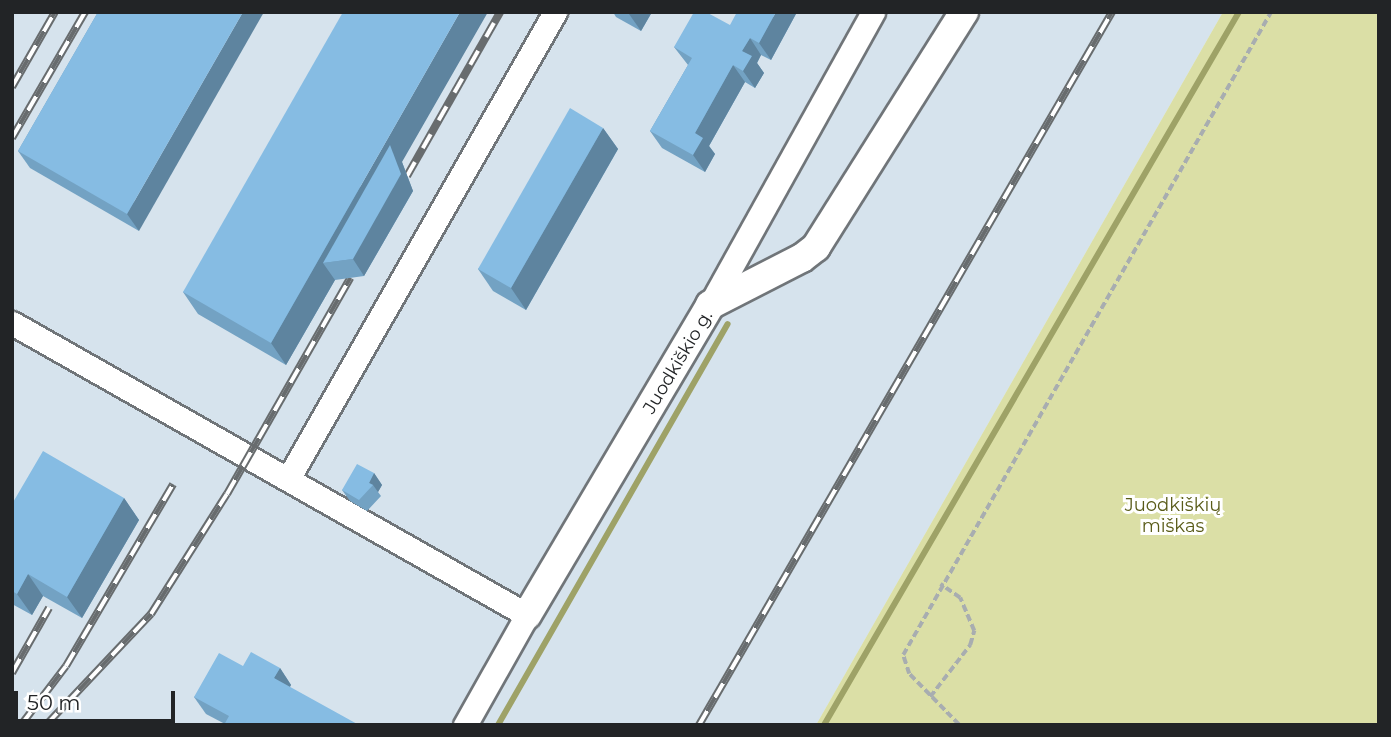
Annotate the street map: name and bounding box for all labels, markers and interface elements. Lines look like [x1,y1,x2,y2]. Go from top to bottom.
street label: Juodkiškio g. [639,306,717,418]
park label: Juodkiškių miškas [1125,495,1221,538]
scale bar [18,678,178,722]
text: 50 m [27,690,81,715]

